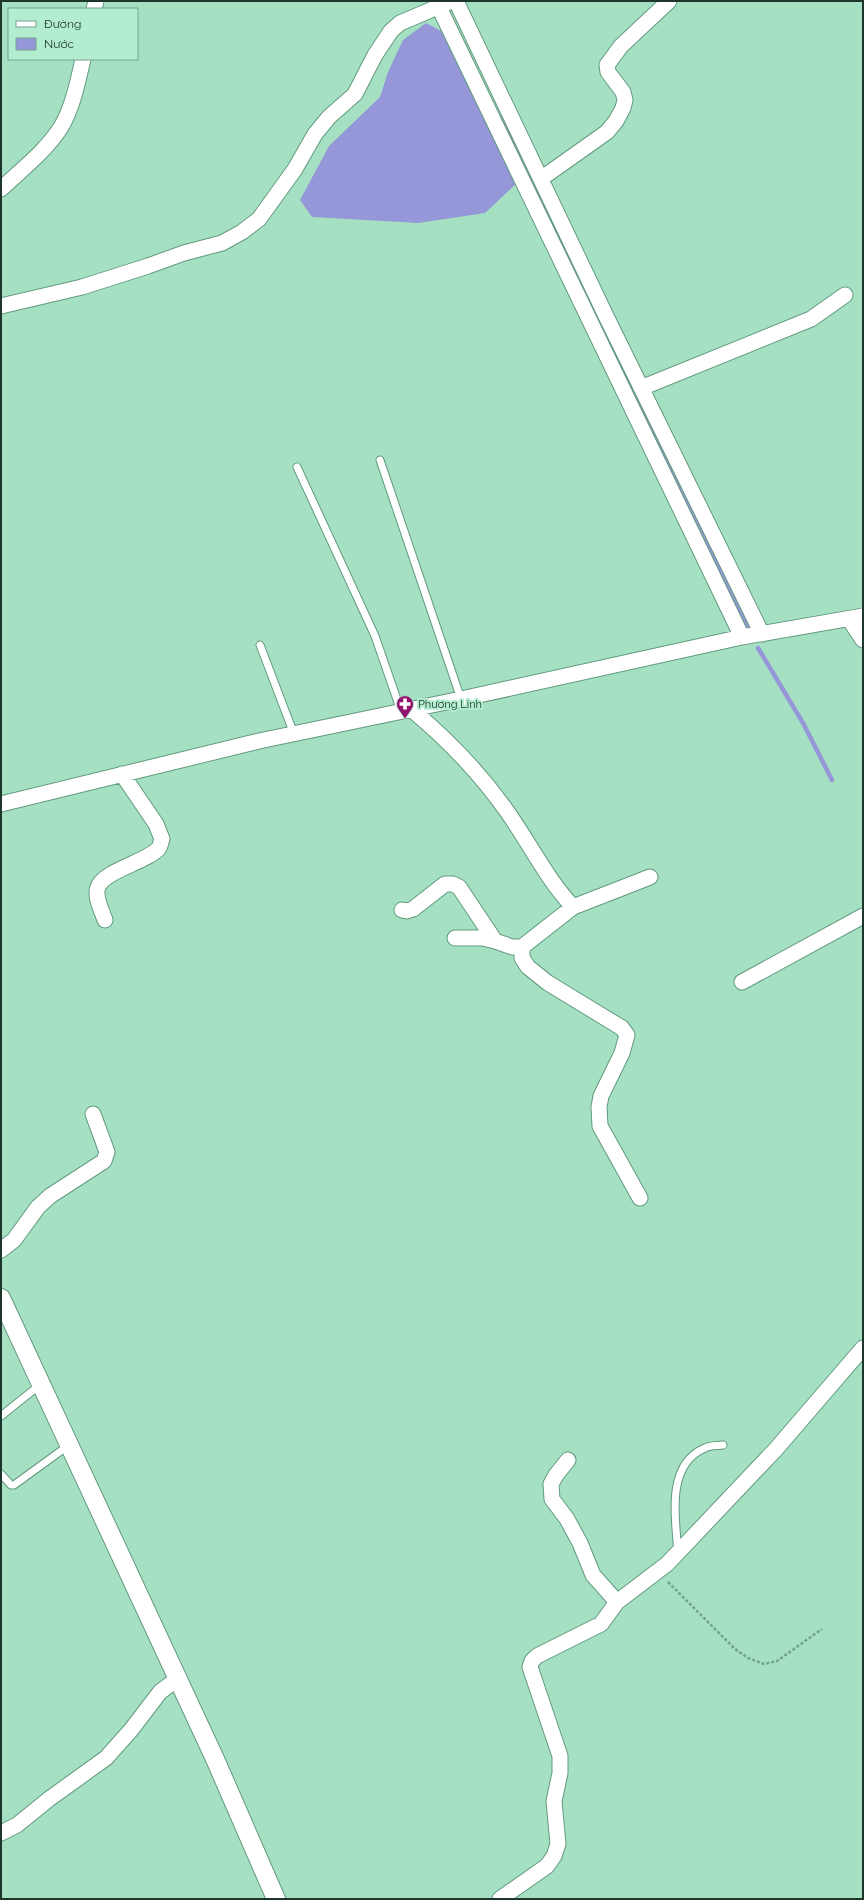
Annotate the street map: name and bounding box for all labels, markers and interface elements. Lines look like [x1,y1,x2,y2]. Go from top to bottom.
legend [8,8,138,60]
text: Đường [44,17,81,31]
text: Nước [44,37,75,51]
pharmacy icon: Phương Linh [395,694,415,719]
place label: Phương Linh [418,698,482,711]

